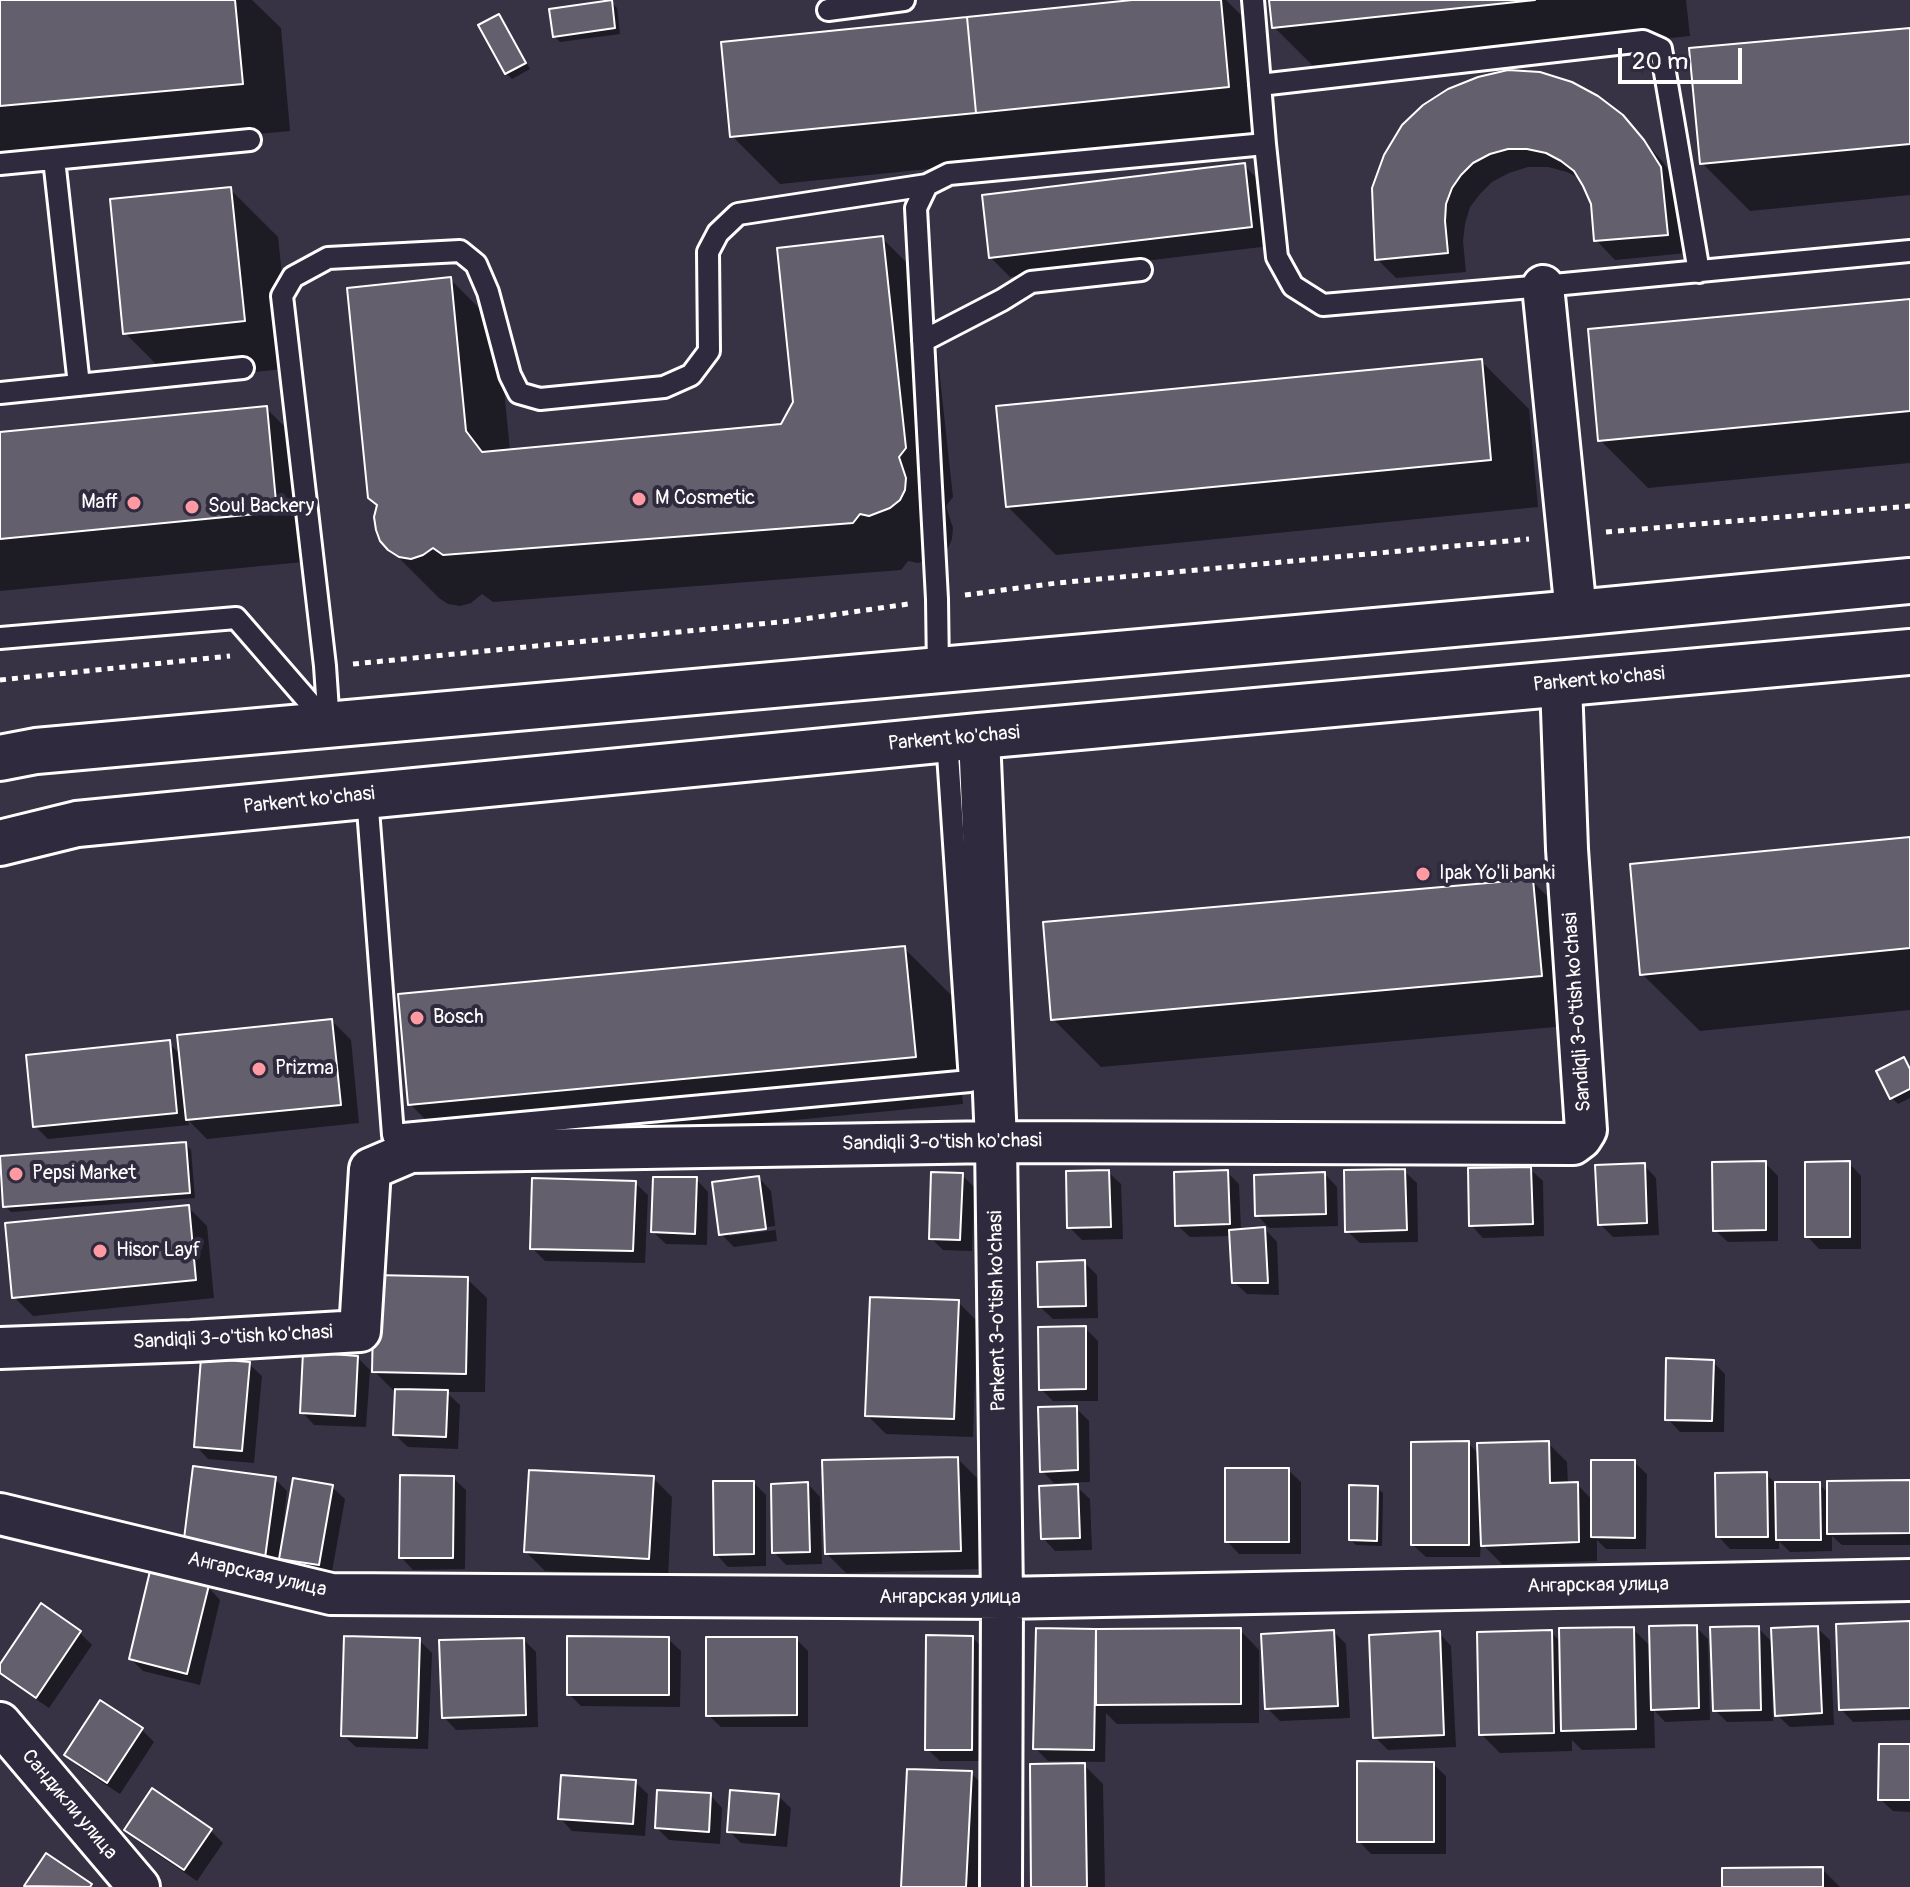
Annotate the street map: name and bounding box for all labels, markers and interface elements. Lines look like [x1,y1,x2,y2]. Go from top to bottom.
scale bar [1622,32,1746,82]
text: 20 m [1632,47,1688,76]
place label: M Cosmetic [655,487,755,511]
marker: M Cosmetic [630,490,648,508]
place label: Maff [81,491,118,515]
marker: Maff [125,494,143,512]
place label: Soul Backery [208,495,314,519]
marker: Soul Backery [183,498,201,516]
street label: Parkent ko'chasi [1532,662,1666,698]
street label: Parkent ko'chasi [887,721,1021,757]
street label: Parkent ko'chasi [242,782,376,820]
place label: Ipak Yo'li banki [1439,862,1555,886]
marker: Ipak Yo'li banki [1414,865,1432,883]
street label: Sandiqli 3-o'tish ko'chasi [1559,911,1597,1113]
place label: Bosch [433,1006,484,1030]
marker: Bosch [408,1009,426,1027]
place label: Prizma [275,1057,334,1081]
marker: Prizma [250,1060,268,1078]
street label: Sandiqli 3-o'tish ko'chasi [842,1129,1042,1157]
place label: Pepsi Market [32,1162,136,1186]
marker: Pepsi Market [7,1165,25,1183]
street label: Parkent 3-o'tish ko'chasi [984,1210,1012,1412]
place label: Hisor Layf [116,1239,201,1263]
marker: Hisor Layf [91,1242,109,1260]
street label: Sandiqli 3-o'tish ko'chasi [132,1321,334,1355]
street label: Ангарская улица [185,1547,329,1603]
street label: Ангарская улица [1527,1573,1669,1599]
street label: Ангарская улица [879,1586,1021,1610]
street label: Сандикли улица [16,1745,122,1865]

